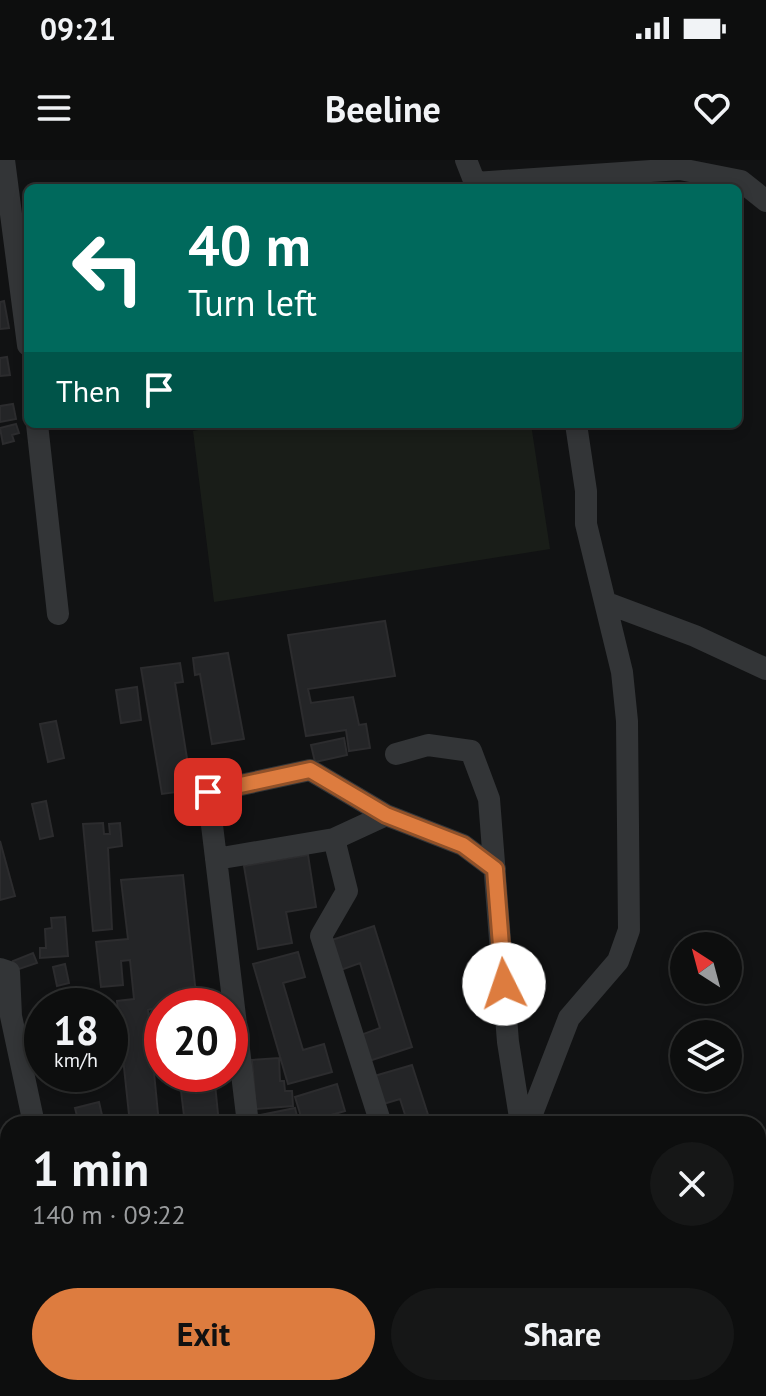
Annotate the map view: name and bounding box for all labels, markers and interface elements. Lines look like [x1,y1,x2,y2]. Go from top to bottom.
text: 09:21 [40,9,116,48]
text: Beeline [325,85,441,132]
icon: menu [32,86,76,130]
icon: heart [690,86,734,130]
text: 40 m [188,209,311,281]
icon: left [56,216,160,320]
text: Turn left [188,279,317,326]
icon: arrive [137,368,181,412]
text: Then [56,371,121,410]
pin [174,758,242,826]
icon: arrive [186,770,230,814]
north arrow [670,932,742,1004]
map controls [670,932,742,1092]
position arrow [462,942,546,1026]
speed limit sign: 20 [144,988,248,1092]
text: 18 [53,1004,99,1056]
button: layers [670,1020,742,1092]
text: km/h [54,1047,98,1073]
text: 1 min [32,1137,149,1199]
button: close [650,1142,734,1226]
text: 140 m · 09:22 [32,1198,186,1231]
button: Exit [32,1288,375,1380]
button: Share [391,1288,734,1380]

